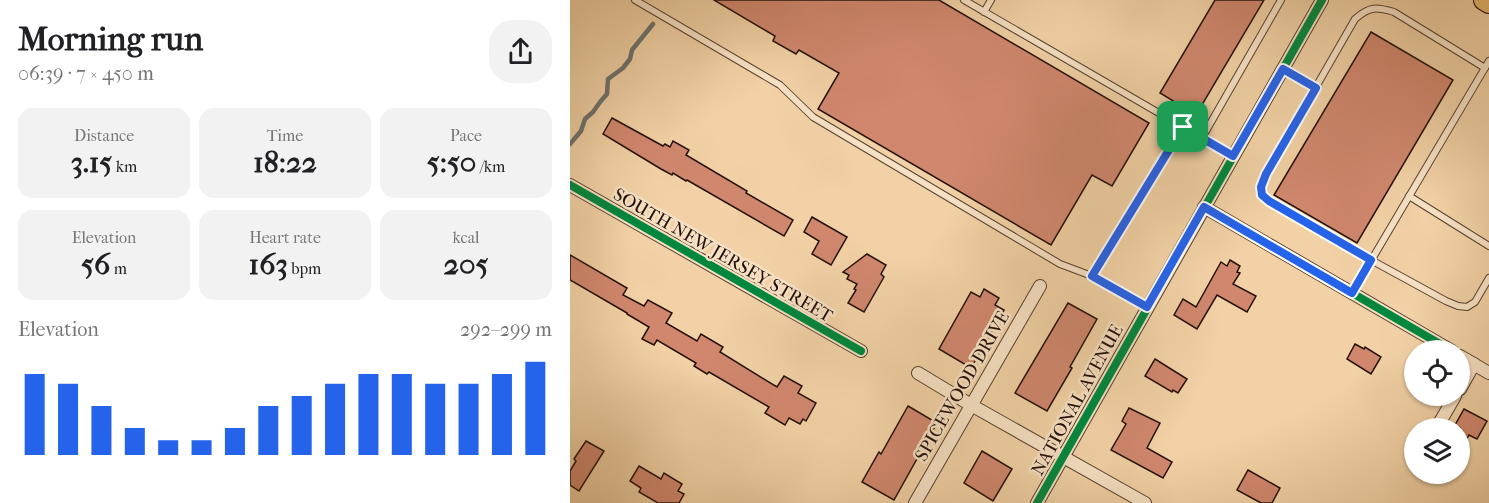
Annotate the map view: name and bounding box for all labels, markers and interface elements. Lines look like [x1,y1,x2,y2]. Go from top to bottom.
text: Morning run [18,20,203,59]
button: share [489,20,552,83]
text: 06:39 · 7 × 450 m [18,62,154,85]
pin [1157,101,1208,152]
icon: arrive [1166,110,1199,143]
text: Distance [74,126,134,145]
text: Time [267,126,303,145]
text: Pace [450,126,482,145]
text: 3.15 [71,145,112,180]
text: 18:22 [253,145,317,180]
text: 5:50 [427,145,476,180]
text: km [112,157,137,176]
text: /km [476,157,505,176]
street label: SOUTH NEW JERSEY STREET [610,184,837,327]
text: Elevation [72,228,136,247]
text: Heart rate [249,228,321,247]
text: kcal [453,228,479,247]
text: 56 [81,247,110,282]
text: 163 [249,247,288,282]
text: 205 [444,247,488,282]
text: m [110,259,127,278]
text: bpm [288,259,321,278]
street label: SPICEWOOD DRIVE [911,308,1014,465]
text: Elevation [18,318,99,341]
text: 292–299 m [460,318,552,341]
street label: NATIONAL AVENUE [1027,321,1128,479]
map controls [1404,340,1470,484]
button: locate [1404,340,1470,406]
button: layers [1404,418,1470,484]

